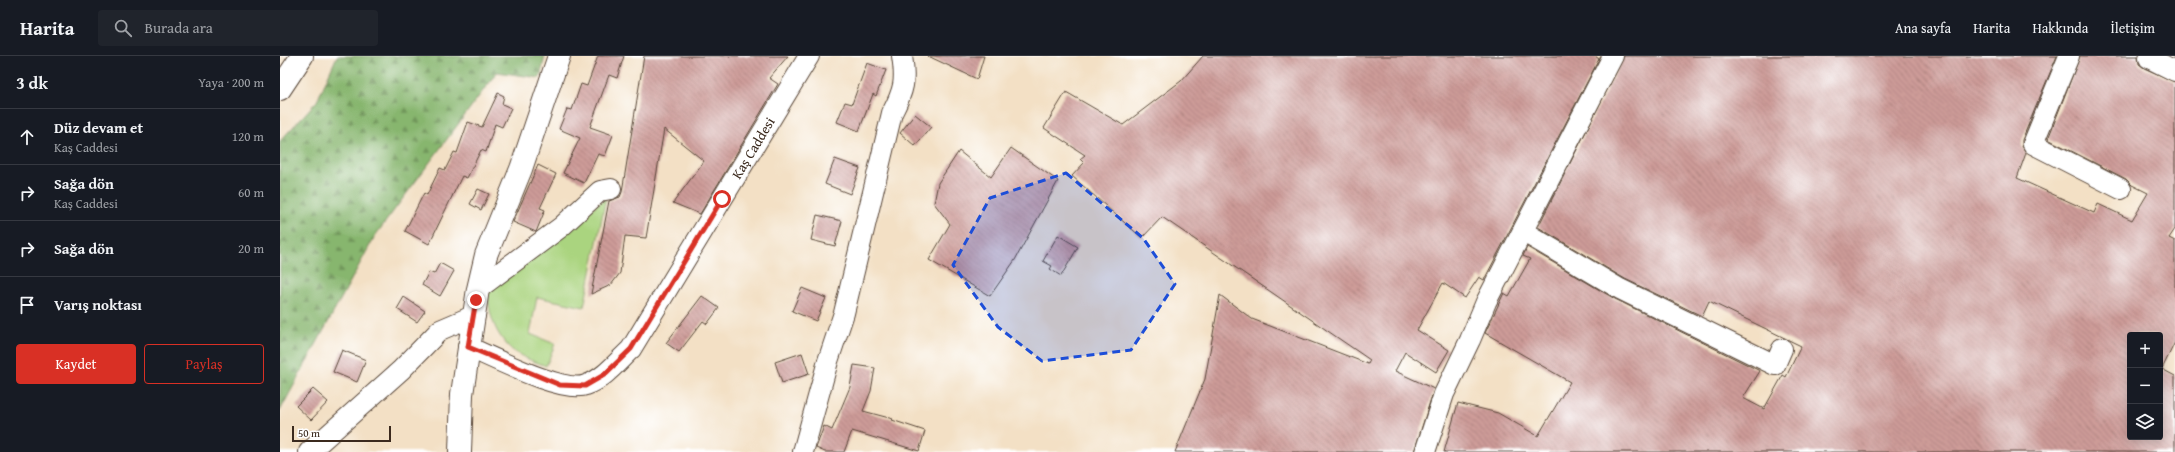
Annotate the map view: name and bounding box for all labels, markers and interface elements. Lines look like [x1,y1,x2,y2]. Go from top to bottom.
search box [98,10,378,46]
text: Harita [20,14,74,42]
icon: search [112,17,134,39]
text: Burada ara [144,17,213,38]
text: Ana sayfa [1895,18,1951,38]
text: Harita [1973,18,2010,38]
text: Hakkında [2032,18,2088,38]
text: İletişim [2110,18,2155,38]
text: 3 dk [16,70,48,95]
text: Yaya · 200 m [198,73,264,92]
street label: Kaş Caddesi [727,113,780,183]
text: Düz devam et [54,117,143,138]
icon: ahead [16,126,38,148]
text: 120 m [232,127,264,146]
text: Kaş Caddesi [54,138,118,157]
text: Sağa dön [54,173,114,194]
icon: right [16,182,38,204]
text: 60 m [238,183,264,202]
route start [713,190,731,208]
text: Kaş Caddesi [54,194,118,213]
icon: right [16,238,38,260]
text: Sağa dön [54,238,114,259]
text: 20 m [238,239,264,258]
route end [467,291,485,309]
icon: arrive [16,294,38,316]
text: Varış noktası [54,294,142,315]
map controls [2127,332,2163,440]
button: + [2127,332,2163,368]
button: Kaydet [16,344,136,384]
button: Paylaş [144,344,264,384]
button: − [2127,368,2163,404]
button: layers [2127,404,2163,440]
scale bar [292,424,391,443]
text: 50 m [298,425,320,441]

